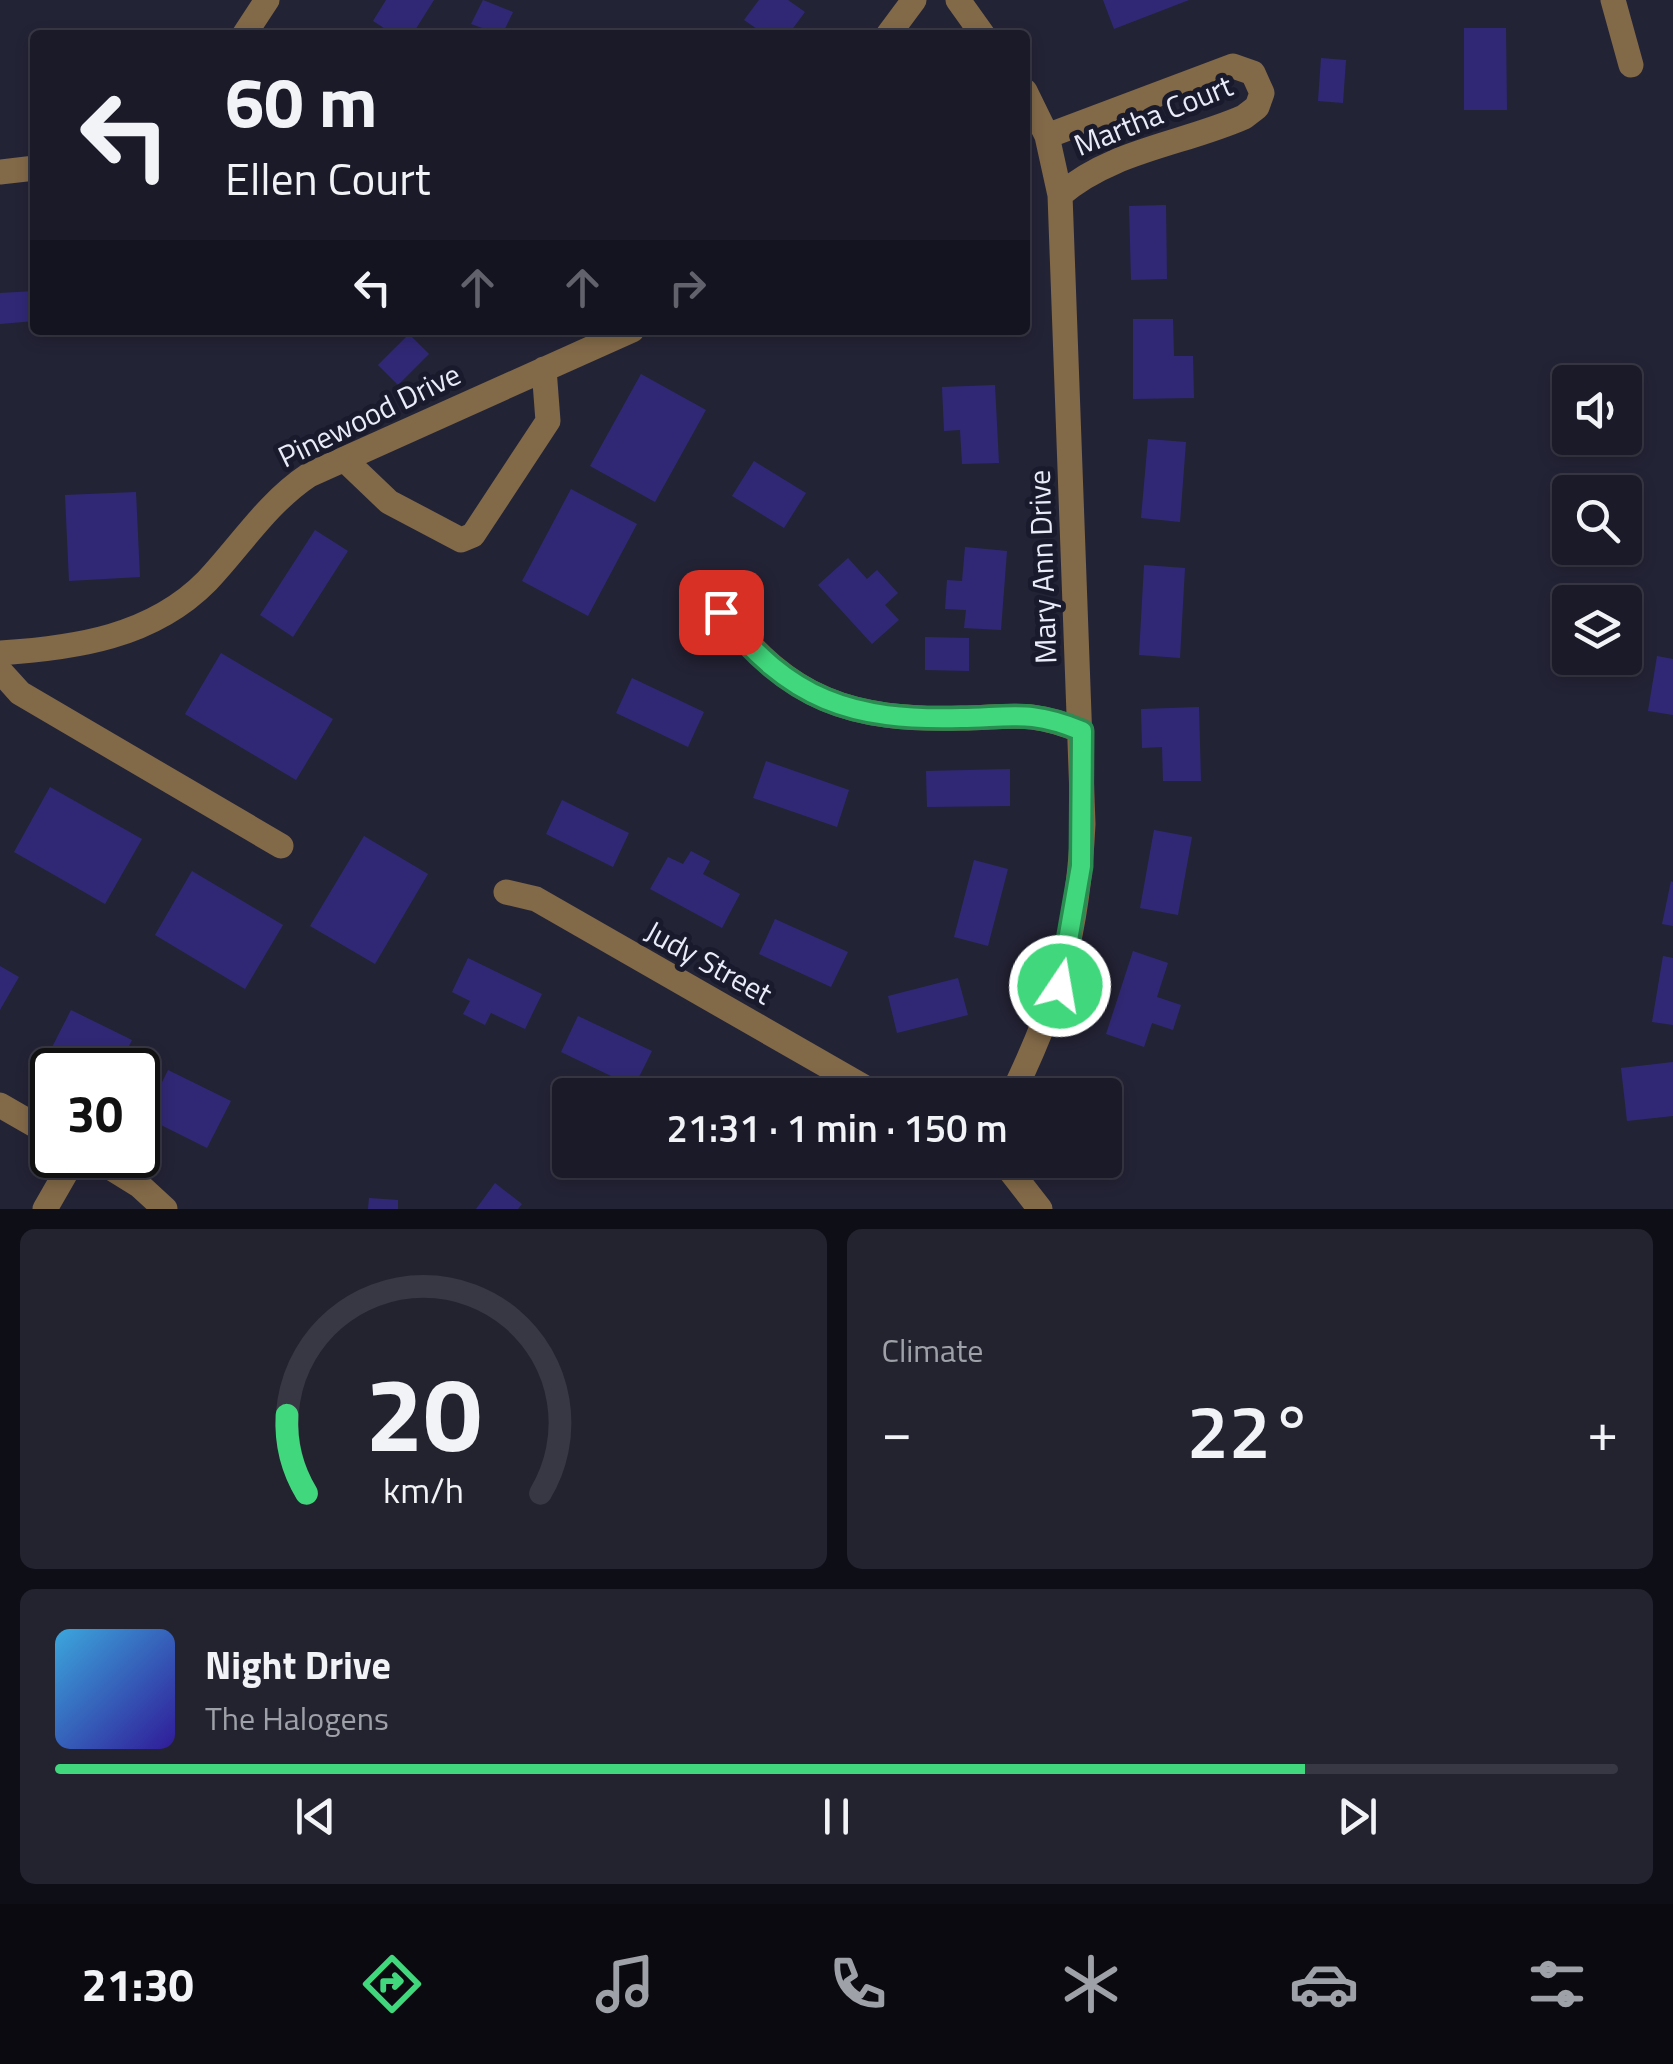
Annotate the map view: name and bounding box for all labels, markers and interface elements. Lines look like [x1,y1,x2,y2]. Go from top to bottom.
text: 60 m [225,48,378,154]
street label: Martha Court [1067,62,1240,168]
icon: left [60,70,190,200]
text: Ellen Court [225,144,431,212]
icon: left [345,260,400,315]
icon: ahead [450,260,505,315]
icon: ahead [555,260,610,315]
icon: right [660,260,715,315]
street label: Pinewood Drive [270,351,468,479]
map controls [1552,365,1642,675]
button: sound [1552,365,1642,455]
street label: Mary Ann Drive [1016,469,1068,665]
button: search [1552,475,1642,565]
pin [679,570,764,655]
icon: arrive [694,585,749,640]
button: layers [1552,585,1642,675]
street label: Judy Street [637,908,781,1016]
position arrow [1008,934,1112,1038]
speed limit sign: 30 [30,1048,160,1178]
text: 21:31 · 1 min · 150 m [666,1099,1008,1157]
text: Climate [882,1326,983,1374]
text: 20 [365,1333,481,1491]
text: 22° [1187,1373,1313,1487]
text: − [882,1389,912,1472]
text: + [1587,1389,1618,1472]
text: km/h [383,1462,464,1517]
text: Night Drive [205,1636,391,1694]
text: The Halogens [205,1694,389,1742]
icon: previous [288,1789,343,1844]
icon: pause [809,1789,864,1844]
icon: next [1330,1789,1385,1844]
icon: directions [357,1949,427,2019]
icon: music [590,1949,660,2019]
icon: phone [823,1949,893,2019]
icon: climate [1056,1949,1126,2019]
icon: car [1289,1949,1359,2019]
icon: filters [1522,1949,1592,2019]
text: 21:30 [81,1950,194,2018]

